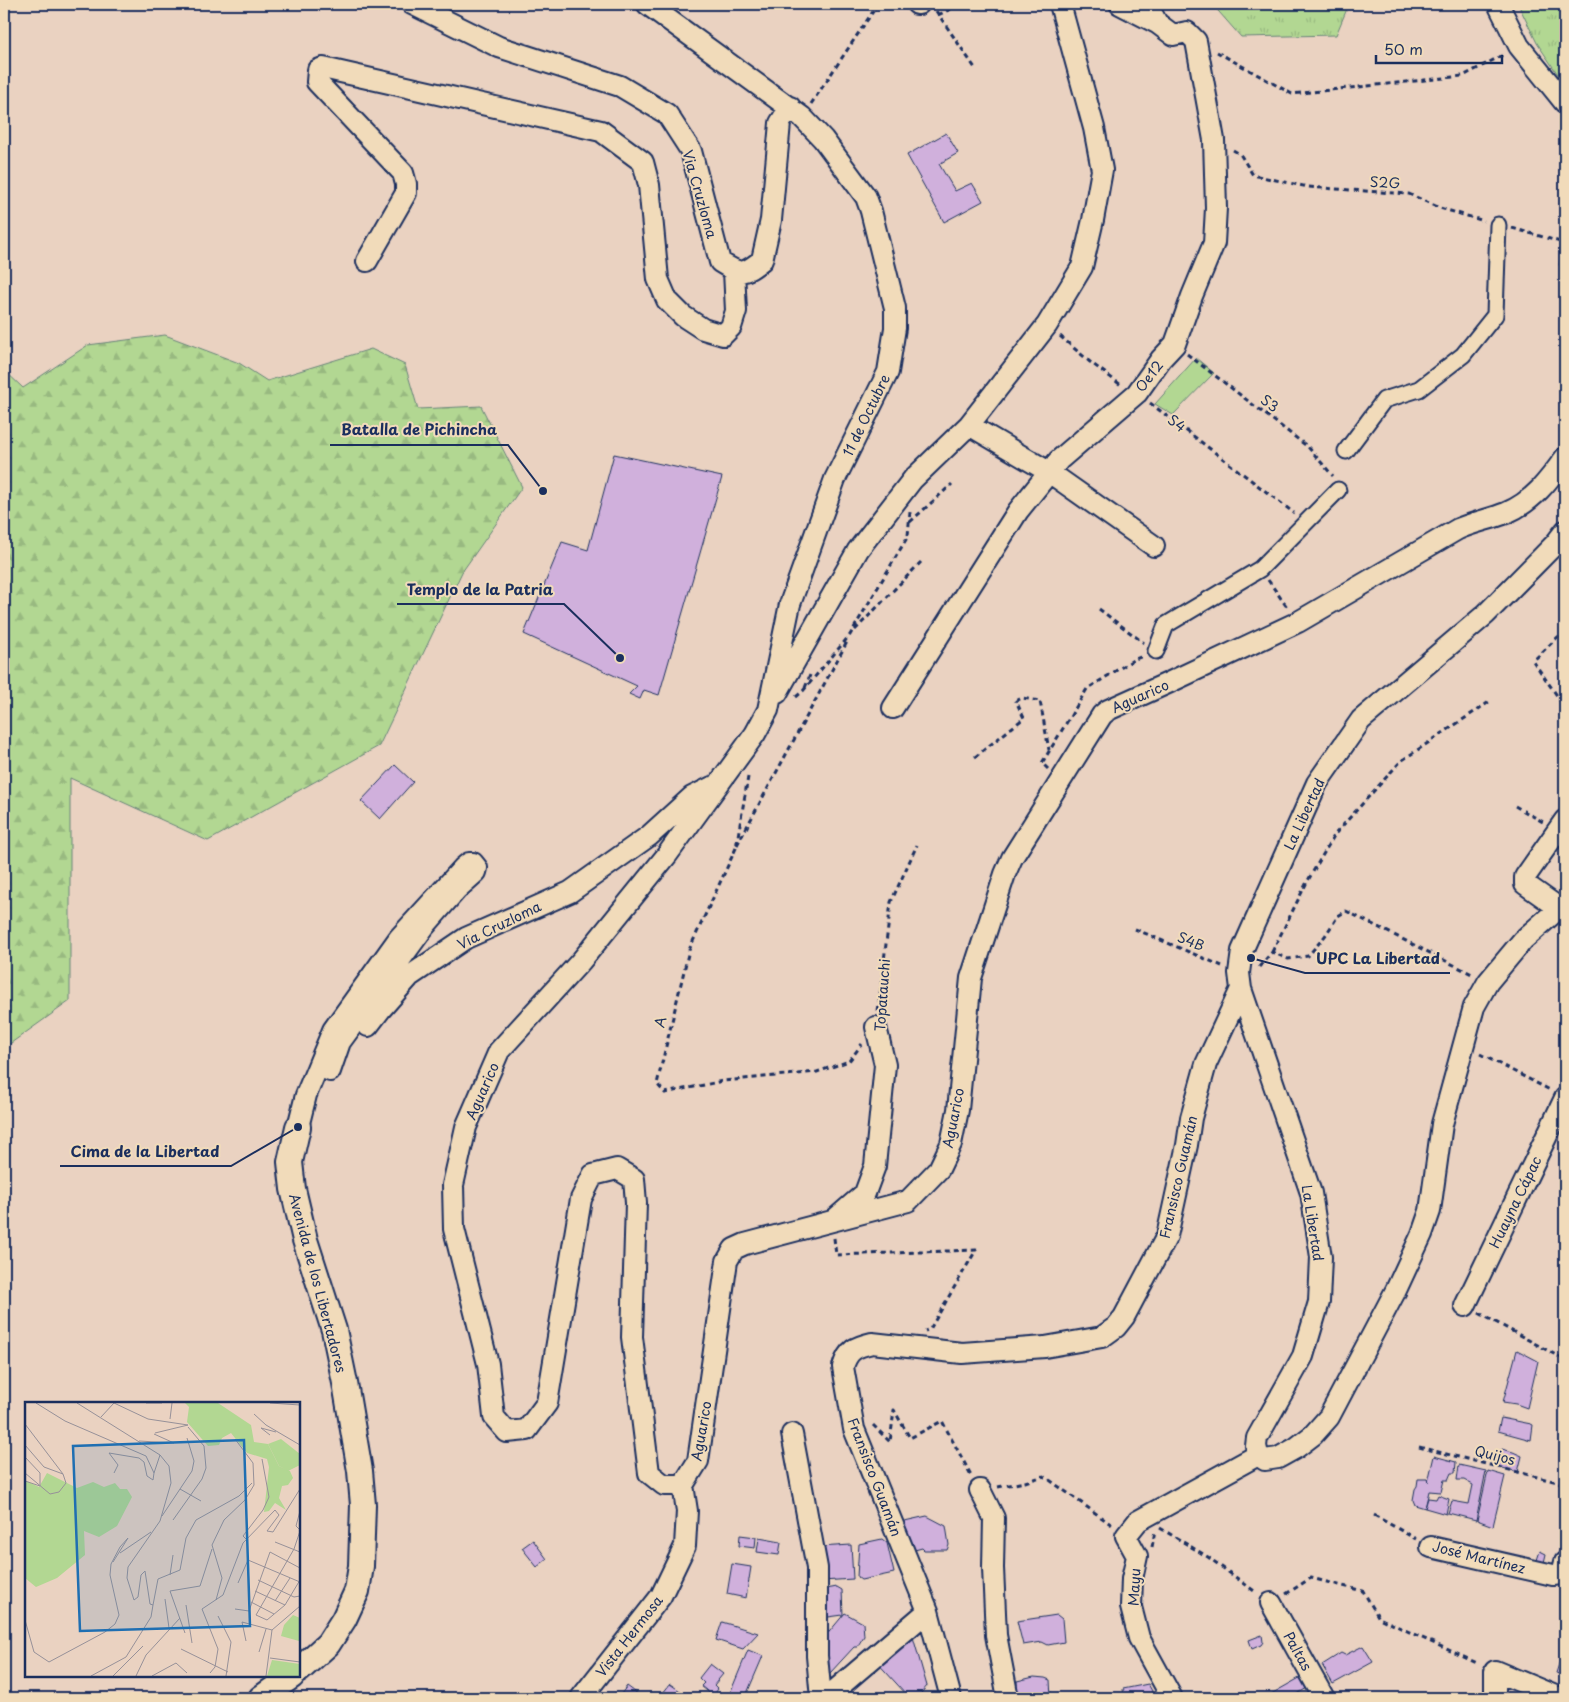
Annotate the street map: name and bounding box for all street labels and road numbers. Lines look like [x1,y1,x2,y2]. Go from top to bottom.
street label: Via Cruzloma [677,147,723,241]
street label: S2G [1369,171,1401,193]
street label: Oe12 [1130,356,1168,396]
street label: 11 de Octubre [837,370,895,460]
street label: S3 [1256,389,1284,417]
street label: S4 [1163,409,1191,437]
street label: Aguarico [1108,674,1172,718]
street label: La Libertad [1278,775,1330,853]
street label: Via Cruzloma [453,895,545,954]
street label: S4B [1174,926,1208,956]
street label: Topatauchi [869,958,895,1032]
street label: A [649,1014,672,1030]
street label: Aguarico [460,1059,504,1123]
street label: Aguarico [937,1086,969,1150]
street label: Fransisco Guamán [1154,1113,1202,1241]
street label: Huayna Cápac [1484,1152,1546,1252]
street label: La Libertad [1297,1183,1329,1263]
street label: Avenida de los Libertadores [284,1191,352,1375]
street label: Aguarico [685,1399,717,1463]
street label: Fransisco Guamán [843,1415,907,1539]
street label: Quijos [1473,1440,1517,1470]
street label: José Martínez [1430,1535,1528,1579]
street label: Mayu [1123,1567,1145,1607]
street label: Vista Hermosa [590,1591,668,1681]
street label: Paltas [1279,1628,1317,1674]

